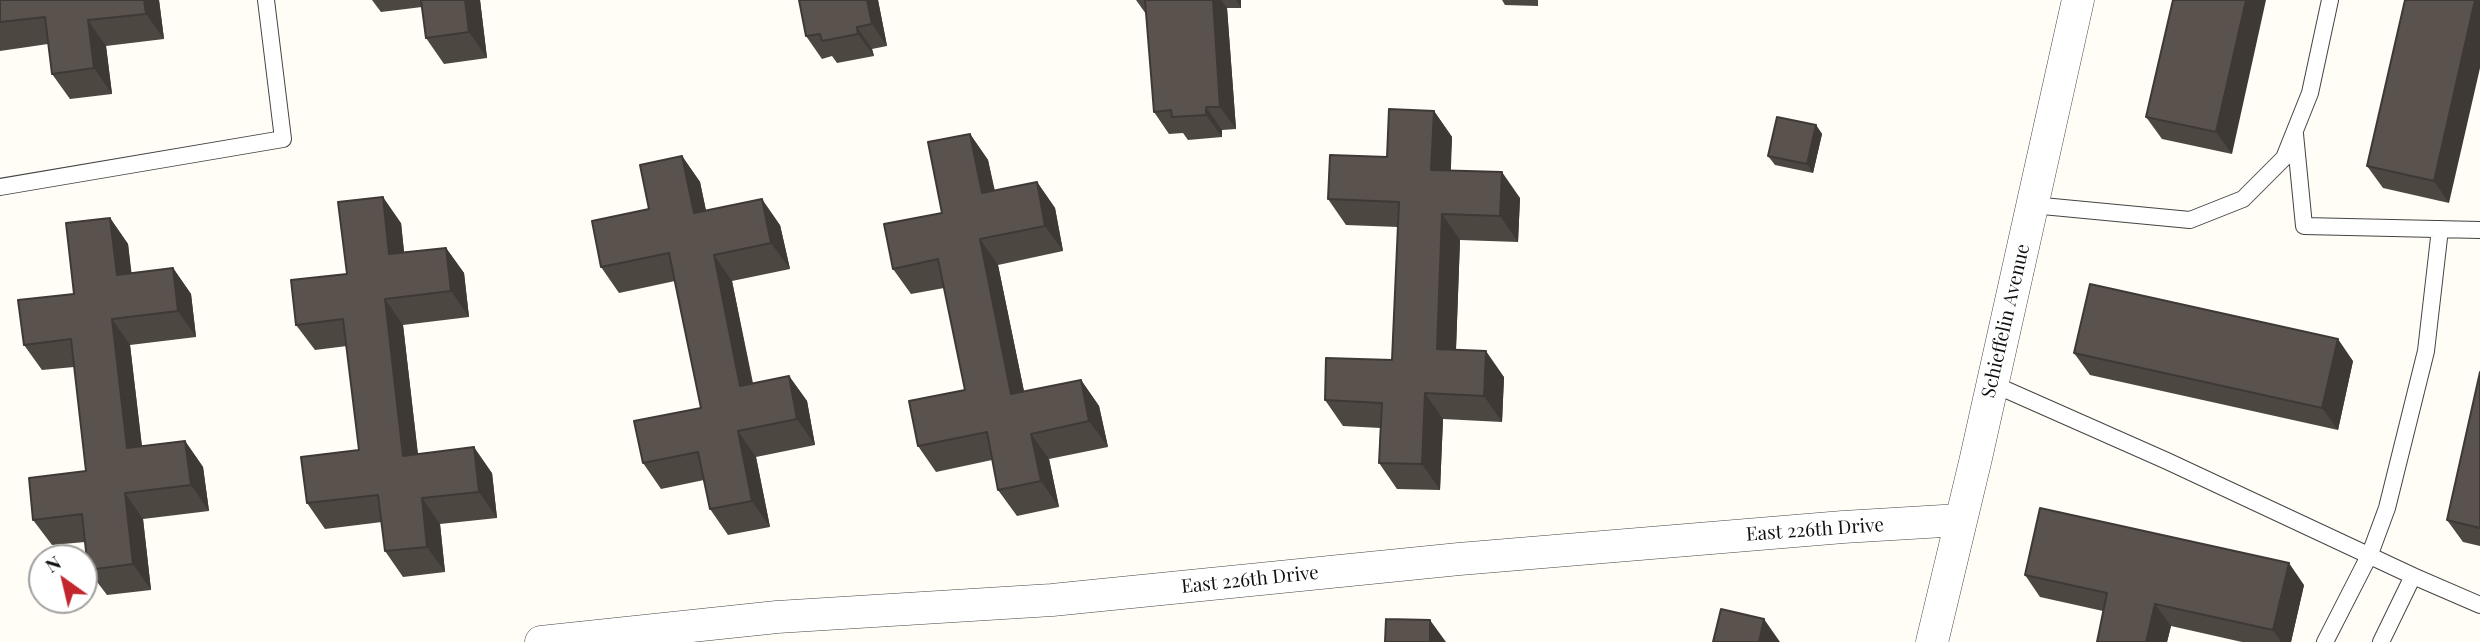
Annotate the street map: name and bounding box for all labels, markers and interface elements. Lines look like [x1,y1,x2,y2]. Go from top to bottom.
street label: Schieffelin Avenue [1977,242,2035,400]
street label: East 226th Drive [1745,514,1885,546]
north arrow [28,544,98,614]
text: N [39,549,65,578]
street label: East 226th Drive [1180,561,1320,599]

